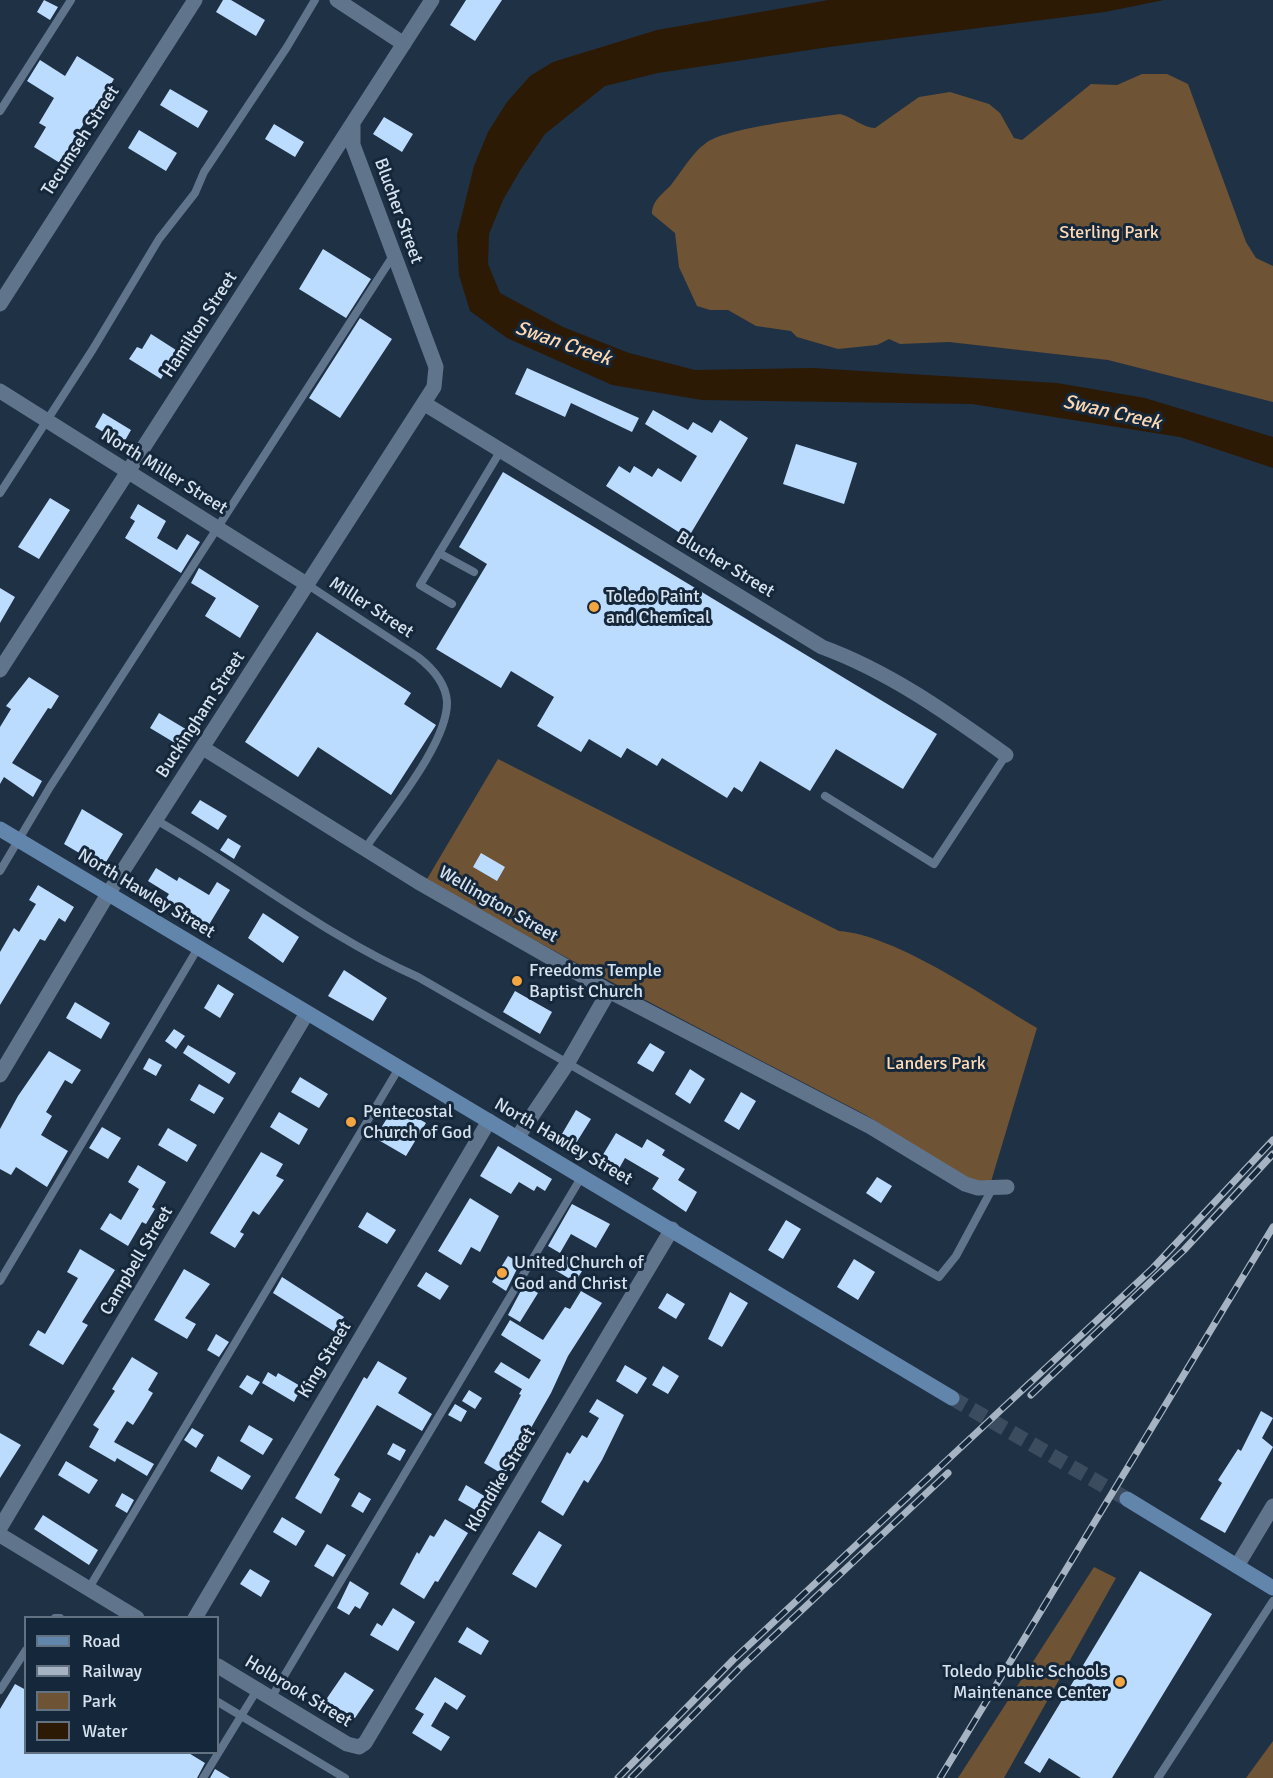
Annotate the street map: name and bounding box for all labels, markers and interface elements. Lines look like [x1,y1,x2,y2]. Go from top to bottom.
street label: Tecumseh Street [37,82,125,200]
street label: Blucher Street [369,155,427,267]
park label: Sterling Park [1059,222,1159,244]
street label: Hamilton Street [158,268,242,382]
water label: Swan Creek [512,316,614,372]
water label: Swan Creek [1061,390,1163,436]
street label: North Miller Street [97,424,231,520]
street label: Blucher Street [672,527,778,603]
street label: Miller Street [325,573,417,643]
place label: Toledo Paint and Chemical [606,586,710,628]
marker: Toledo Paint and Chemical [587,600,601,614]
street label: Buckingham Street [152,648,250,782]
street label: North Hawley Street [74,845,218,943]
street label: Wellington Street [434,862,562,948]
place label: Freedoms Temple Baptist Church [529,960,662,1002]
marker: Freedoms Temple Baptist Church [510,974,524,988]
park label: Landers Park [886,1053,986,1075]
street label: North Hawley Street [490,1094,636,1190]
place label: Pentecostal Church of God [363,1101,472,1144]
marker: Pentecostal Church of God [344,1115,358,1129]
street label: Campbell Street [96,1203,178,1319]
place label: United Church of God and Christ [514,1252,644,1294]
marker: United Church of God and Christ [495,1266,509,1280]
street label: King Street [294,1318,356,1402]
street label: Klondike Street [461,1424,541,1536]
legend [24,1616,219,1754]
text: Road [82,1630,121,1652]
street label: Holbrook Street [241,1652,355,1732]
text: Railway [82,1660,142,1682]
place label: Toledo Public Schools Maintenance Center [942,1661,1108,1704]
marker: Toledo Public Schools Maintenance Center [1113,1675,1127,1689]
text: Park [82,1690,117,1712]
text: Water [82,1720,127,1742]

